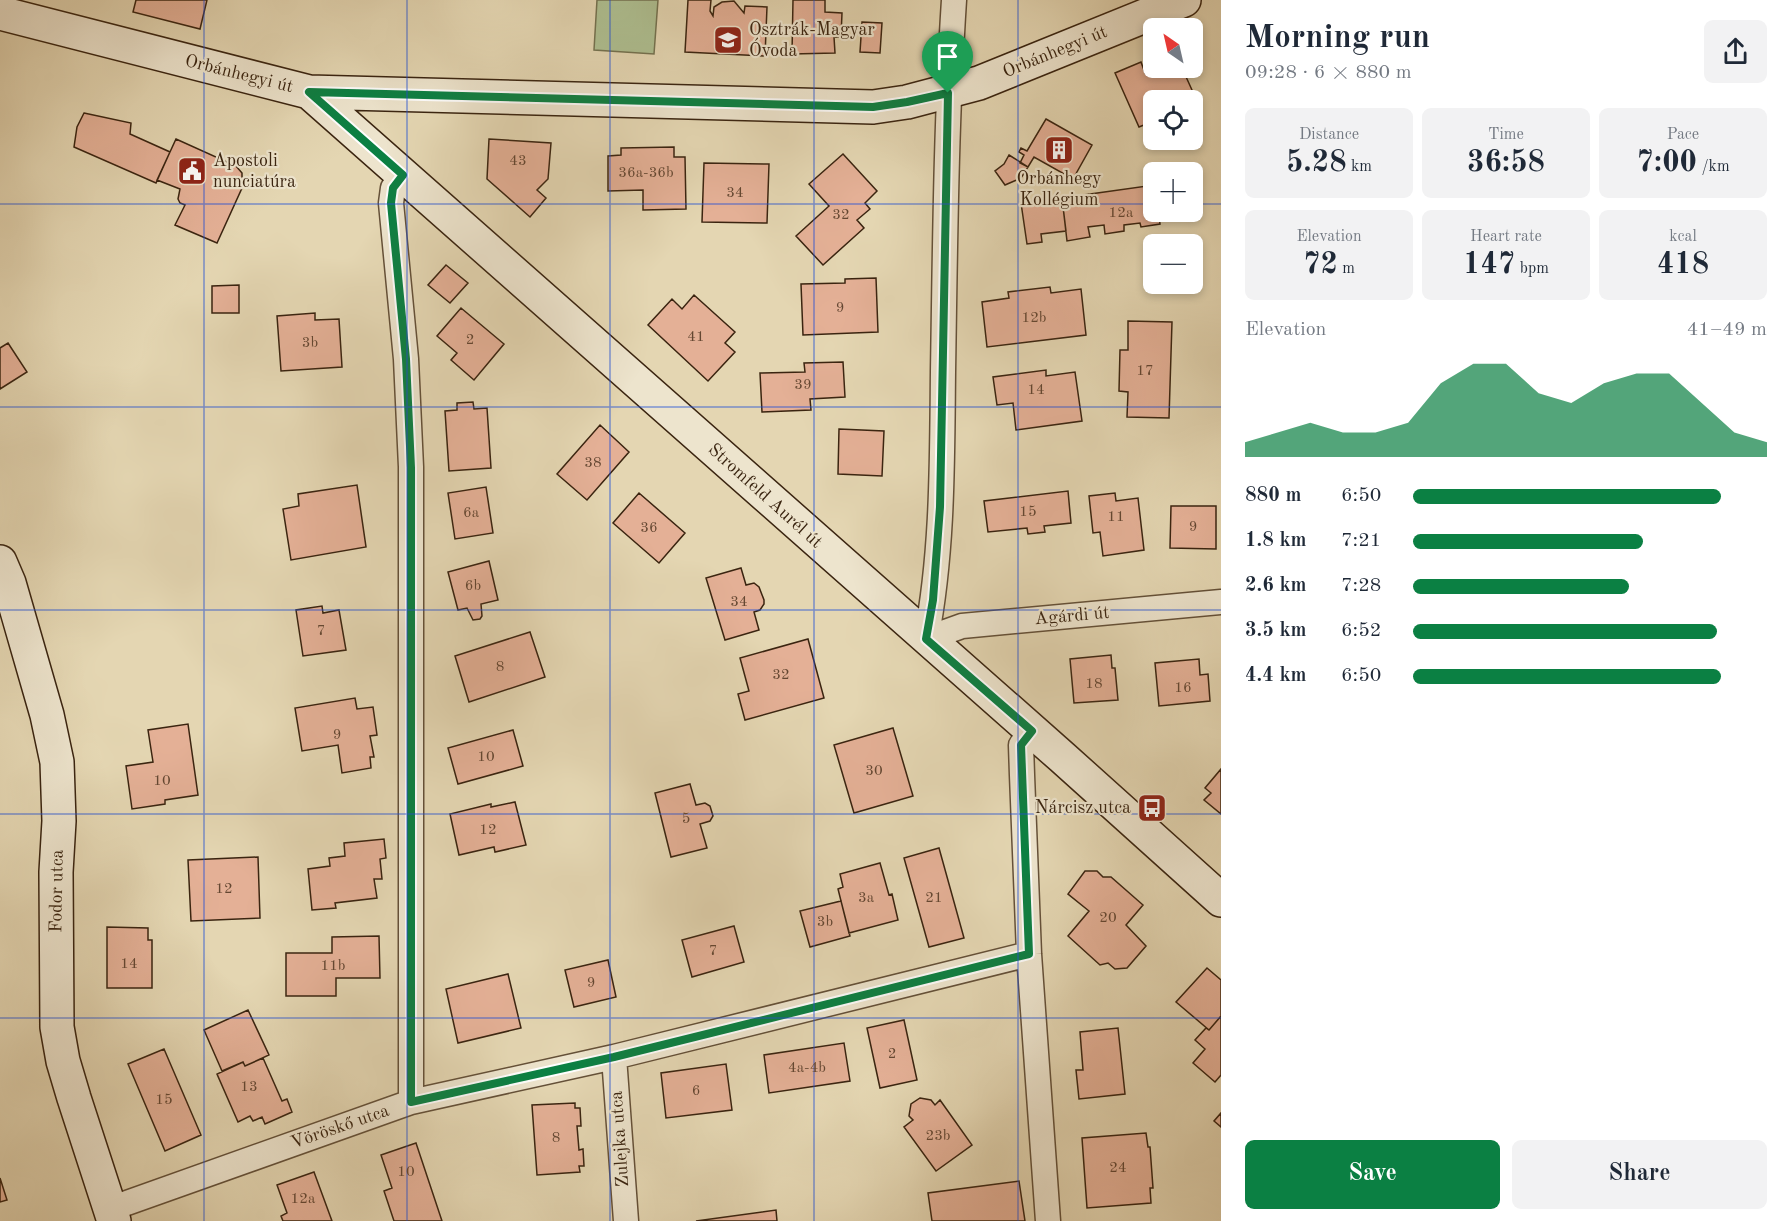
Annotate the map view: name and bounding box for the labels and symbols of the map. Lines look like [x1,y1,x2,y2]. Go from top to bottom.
north arrow [1143,18,1203,78]
place label: Osztrák-Magyar Óvoda [749,21,875,60]
street label: Orbánhegyi út [1000,23,1110,81]
school or university icon: Osztrák-Magyar Óvoda [712,24,744,56]
pin [922,31,973,93]
street label: Orbánhegyi út [183,52,295,96]
building icon: Orbánhegy Kollégium [1043,134,1075,166]
place label: Apostoli nunciatúra [213,152,296,191]
house number: 43 [509,154,527,169]
public building icon: Apostoli nunciatúra [176,155,208,187]
house number: 36a-36b [618,166,674,181]
place label: Orbánhegy Kollégium [1016,170,1102,209]
house number: 34 [726,186,744,201]
house number: 12a [1109,206,1134,221]
house number: 32 [832,208,850,223]
house number: 9 [836,301,844,316]
house number: 12b [1021,311,1047,326]
house number: 41 [687,330,705,345]
house number: 2 [466,333,474,348]
house number: 3b [302,336,318,351]
house number: 17 [1136,364,1154,379]
house number: 39 [794,378,812,393]
house number: 14 [1027,383,1045,398]
street label: Stromfeld Aurél út [705,440,825,552]
house number: 38 [584,456,602,471]
house number: 15 [1019,505,1037,520]
house number: 6a [463,506,480,521]
house number: 11 [1107,510,1125,525]
house number: 9 [1189,520,1197,535]
house number: 36 [640,521,658,536]
house number: 6b [465,579,481,594]
house number: 34 [730,595,748,610]
street label: Agárdi út [1034,604,1110,628]
house number: 7 [317,624,325,639]
house number: 8 [496,660,504,675]
house number: 32 [772,668,790,683]
house number: 18 [1085,677,1103,692]
house number: 16 [1174,681,1192,696]
house number: 9 [333,728,341,743]
house number: 10 [477,750,495,765]
house number: 30 [865,764,883,779]
house number: 10 [153,774,171,789]
bus stop icon: Nárcisz utca [1136,792,1168,824]
place label: Nárcisz utca [1035,799,1131,817]
house number: 5 [682,812,690,827]
house number: 12 [479,823,497,838]
street label: Fodor utca [47,849,67,933]
house number: 12 [215,882,233,897]
house number: 3a [858,891,875,906]
house number: 21 [925,891,943,906]
house number: 20 [1099,911,1117,926]
house number: 3b [817,915,833,930]
house number: 7 [709,944,717,959]
house number: 14 [120,957,138,972]
house number: 11b [320,959,346,974]
house number: 9 [587,976,595,991]
house number: 2 [888,1047,896,1062]
house number: 4a-4b [788,1061,826,1076]
house number: 13 [240,1080,258,1095]
house number: 6 [692,1084,700,1099]
street label: Zulejka utca [608,1090,632,1188]
house number: 15 [155,1093,173,1108]
street label: Vöröskő utca [288,1102,392,1152]
house number: 23b [925,1129,951,1144]
house number: 8 [552,1131,560,1146]
house number: 24 [1109,1161,1127,1176]
house number: 10 [397,1165,415,1180]
house number: 12a [291,1192,316,1207]

